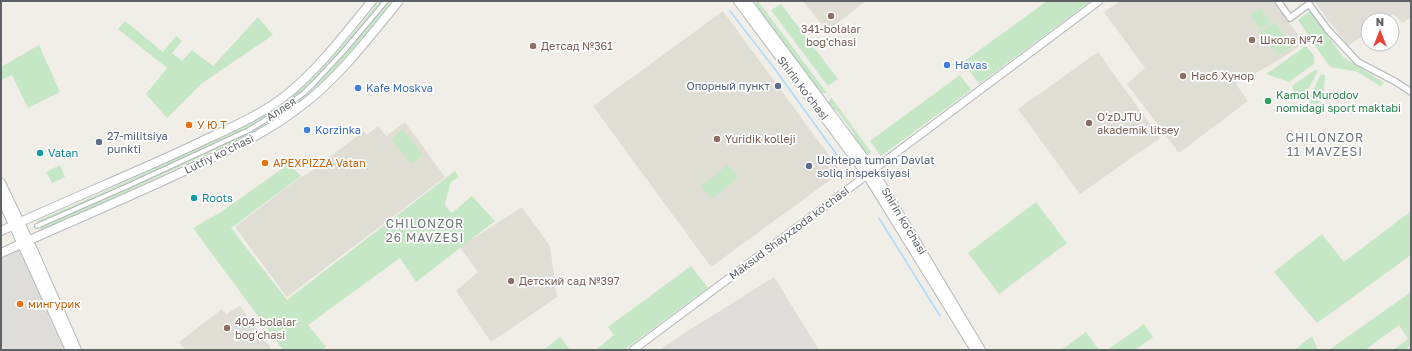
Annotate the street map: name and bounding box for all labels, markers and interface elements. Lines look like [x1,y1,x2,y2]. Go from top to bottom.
marker: 341-bolalar bog'chasi [826,11,836,21]
north arrow [1360,12,1400,52]
text: N [1376,15,1384,28]
place label: 341-bolalar bog'chasi [801,22,862,48]
place label: Школа №74 [1260,33,1324,46]
marker: Школа №74 [1247,35,1257,45]
place label: Детсад №361 [541,39,613,52]
marker: Детсад №361 [528,41,538,51]
street label: Shirin koʻchasi [775,53,832,122]
place label: Havas [955,58,987,71]
marker: Havas [942,60,952,70]
place label: Насб Хунор [1191,69,1254,82]
marker: Насб Хунор [1178,71,1188,81]
place label: Опорный пункт [687,79,771,92]
place label: Kafe Moskva [366,81,433,94]
marker: Опорный пункт [773,81,783,91]
marker: Kafe Moskva [353,83,363,93]
place label: Kamol Murodov nomidagi sport maktabi [1276,88,1401,114]
street label: Аллея [263,94,298,123]
marker: Kamol Murodov nomidagi sport maktabi [1263,96,1273,106]
place label: OʻzDJTU akademik litsey [1097,110,1179,136]
place label: У Ю Т [197,118,227,131]
marker: OʻzDJTU akademik litsey [1084,118,1094,128]
marker: У Ю Т [184,120,194,130]
place label: Korzinka [315,123,361,136]
marker: Korzinka [302,125,312,135]
place label: 27-militsiya punkti [107,129,168,155]
district label: CHILONZOR 11 MAVZESI [1286,130,1364,159]
street label: Lutfiy ko'chasi [182,131,256,176]
place label: Yuridik kolleji [725,132,796,145]
marker: Yuridik kolleji [712,134,722,144]
marker: 27-militsiya punkti [94,137,104,147]
place label: Vatan [48,146,78,159]
marker: Vatan [35,148,45,158]
place label: Uchtepa tuman Davlat soliq inspeksiyasi [817,153,935,179]
place label: APEXPIZZA Vatan [273,156,366,169]
marker: APEXPIZZA Vatan [260,158,270,168]
marker: Uchtepa tuman Davlat soliq inspeksiyasi [804,161,814,171]
street label: Maksud Shayxzoda ko'chasi [726,183,851,282]
street label: Shirin ko'chasi [879,185,930,257]
place label: Roots [202,191,233,204]
marker: Roots [189,193,199,203]
district label: CHILONZOR 26 MAVZESI [386,216,464,245]
place label: Детский сад №397 [519,274,620,287]
marker: Детский сад №397 [506,276,516,286]
place label: мингурик [28,297,81,310]
marker: мингурик [15,299,25,309]
place label: 404-bolalar bog'chasi [235,315,297,341]
marker: 404-bolalar bog'chasi [222,323,232,333]

